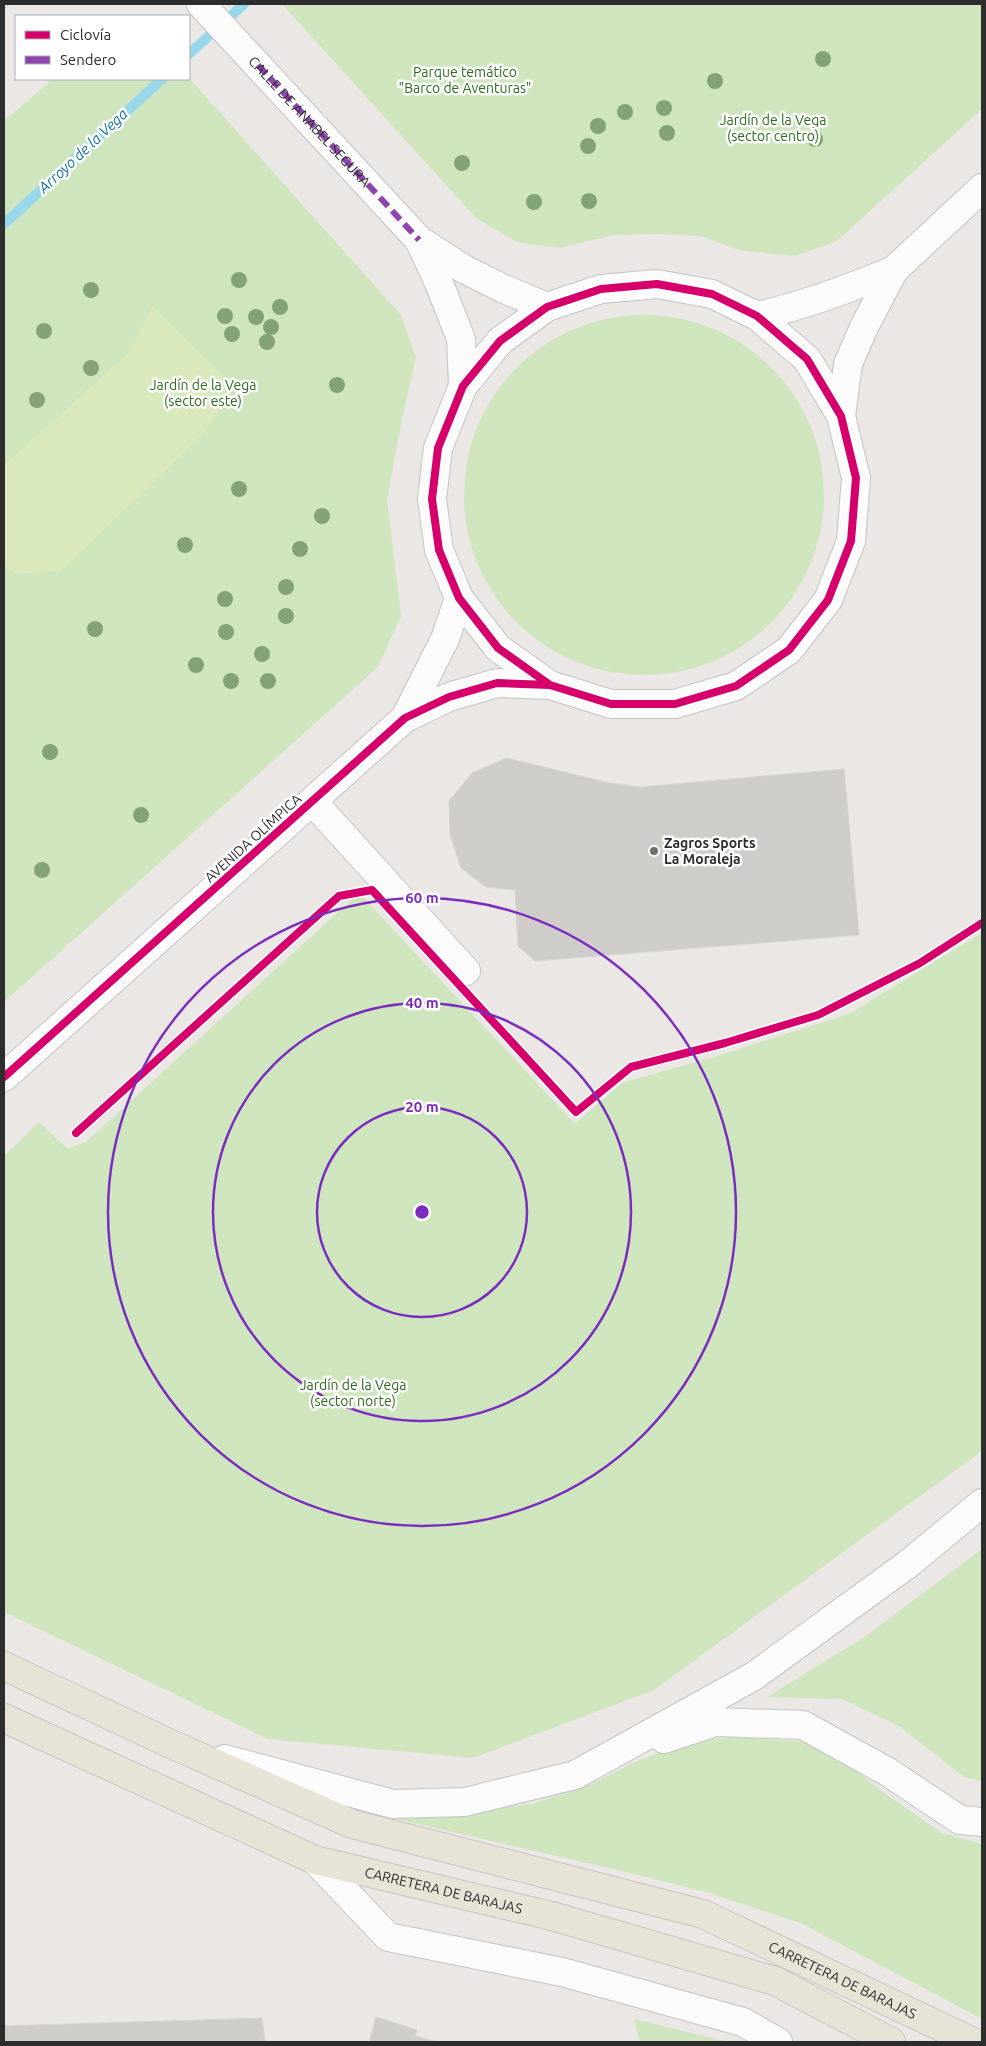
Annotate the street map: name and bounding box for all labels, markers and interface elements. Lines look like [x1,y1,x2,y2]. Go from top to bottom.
legend [15,15,190,80]
text: Ciclovía [60,26,111,43]
text: Sendero [60,51,116,68]
street label: CALLE DE ANABEL SEGURA [245,53,374,190]
park label: Parque temático "Barco de Aventuras" [399,64,531,96]
water label: Arroyo de la Vega [34,105,131,197]
park label: Jardín de la Vega (sector centro) [720,112,826,144]
park label: Jardín de la Vega (sector este) [150,377,256,409]
street label: AVENIDA OLÍMPICA [201,790,305,886]
place label: Zagros Sports La Moraleja [664,835,756,867]
marker: Zagros Sports La Moraleja [648,845,660,857]
text: 60 m [405,889,439,906]
text: 40 m [405,994,439,1011]
text: 20 m [405,1098,439,1115]
centre of rings [413,1203,431,1221]
park label: Jardín de la Vega (sector norte) [300,1377,406,1409]
street label: CARRETERA DE BARAJAS [363,1864,524,1917]
street label: CARRETERA DE BARAJAS [766,1938,919,2022]

